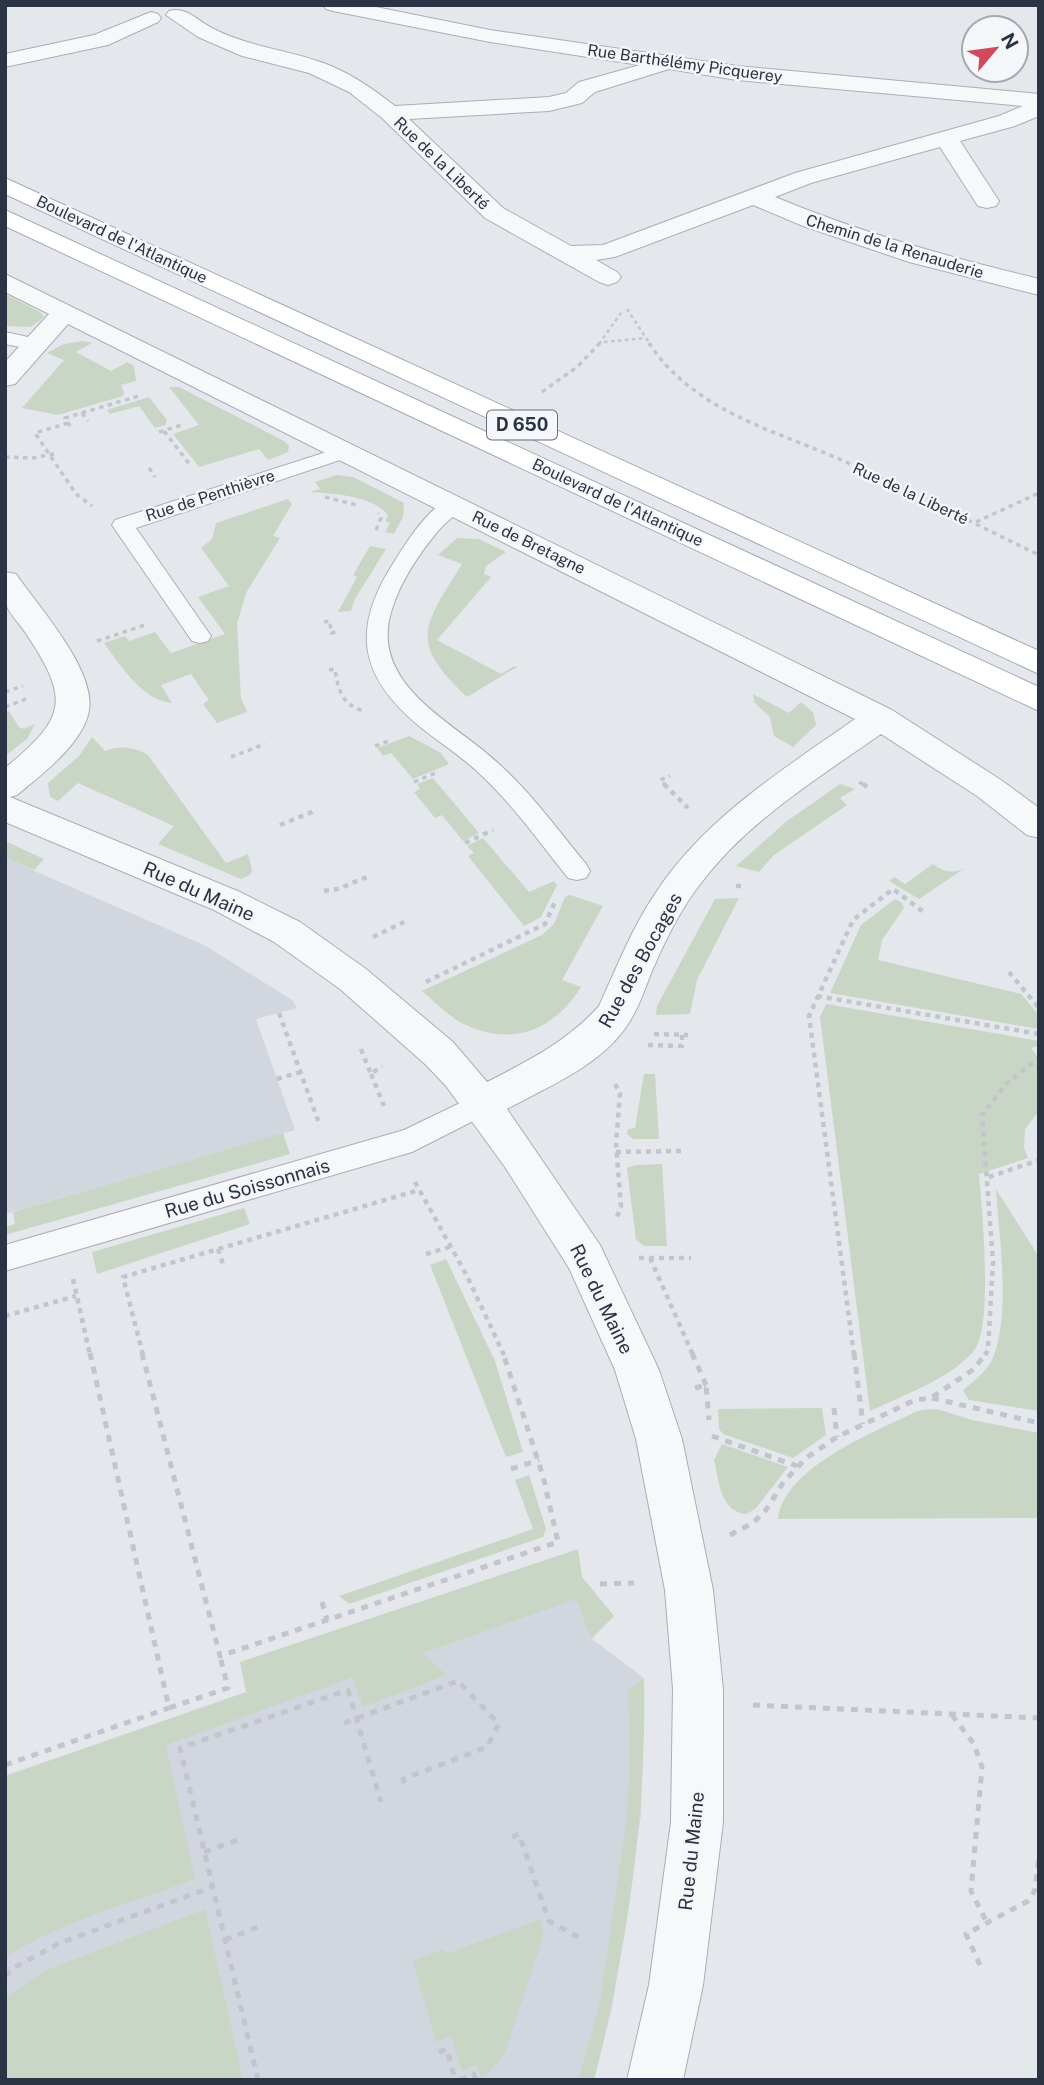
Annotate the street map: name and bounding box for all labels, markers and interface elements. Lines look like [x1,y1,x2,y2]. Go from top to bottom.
north arrow [960,14,1030,84]
text: N [997,29,1023,53]
street label: Rue Barthélémy Picquerey [586,40,784,87]
street label: Rue de la Liberté [390,113,493,214]
street label: Boulevard de l'Atlantique [33,191,210,287]
street label: Chemin de la Renauderie [804,210,986,283]
road number: D 650 [487,410,557,440]
street label: Boulevard de l'Atlantique [529,454,706,550]
street label: Rue de la Liberté [850,458,972,529]
street label: Rue de Penthièvre [143,466,277,525]
street label: Rue de Bretagne [469,507,589,578]
street label: Rue du Maine [140,857,258,925]
street label: Rue des Bocages [594,889,686,1031]
street label: Rue du Soissonnais [162,1154,332,1222]
street label: Rue du Maine [566,1240,638,1358]
street label: Rue du Maine [674,1790,708,1912]

